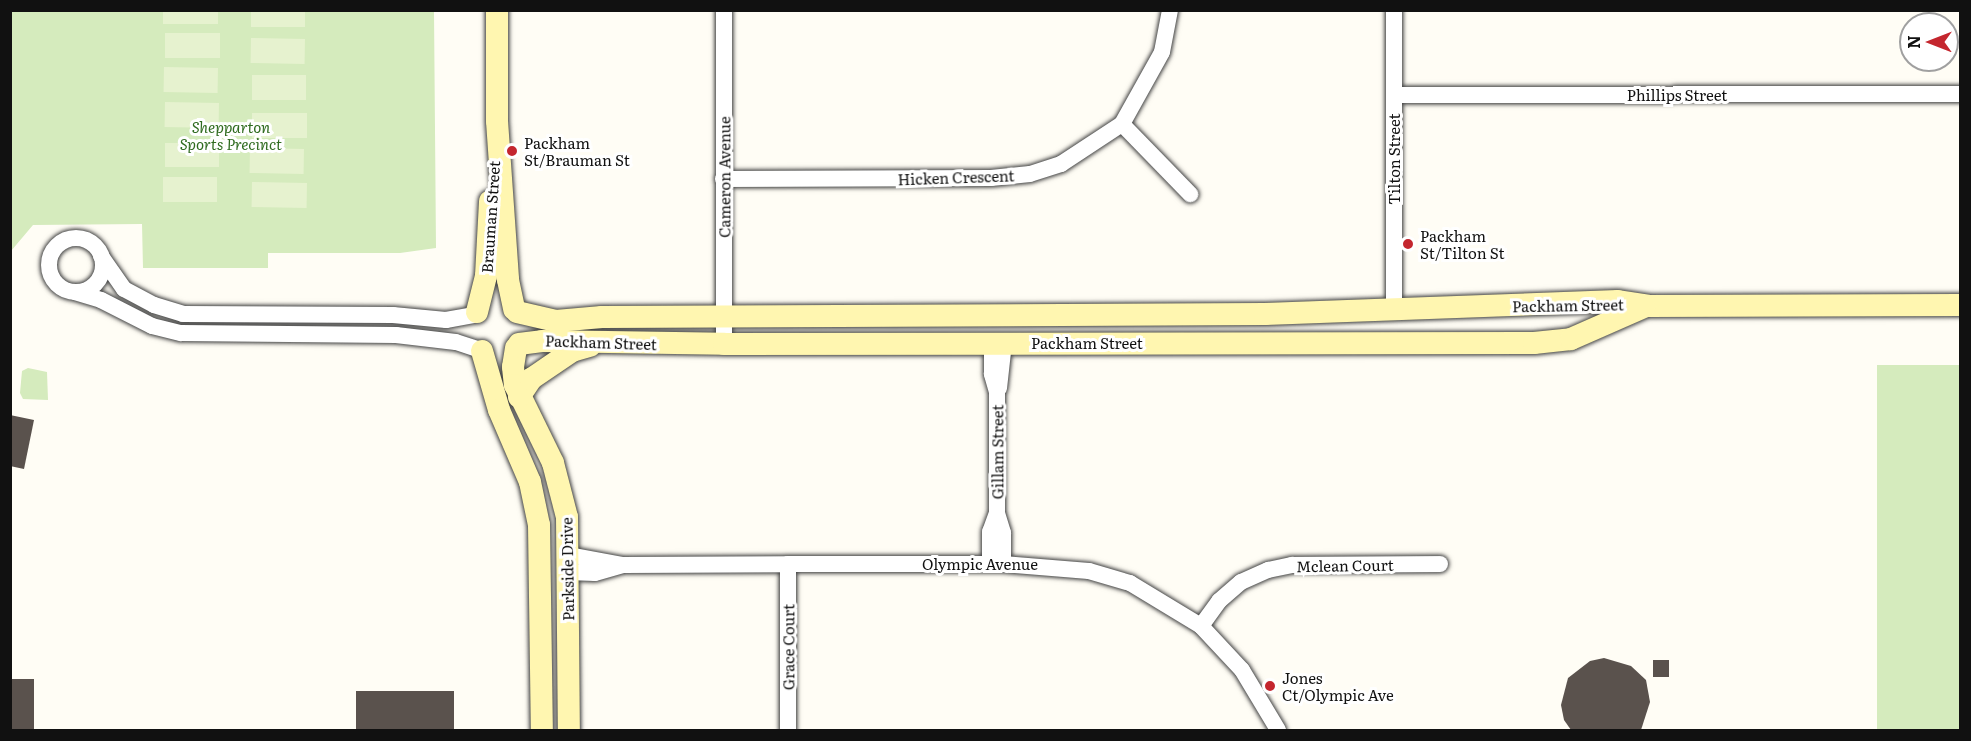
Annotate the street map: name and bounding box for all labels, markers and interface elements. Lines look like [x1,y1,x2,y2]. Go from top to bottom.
north arrow [1899,12,1959,72]
text: N [1901,35,1925,49]
street label: Phillips Street [1627,86,1727,104]
street label: Tilton Street [1385,113,1403,205]
street label: Cameron Avenue [715,116,733,238]
park label: Shepparton Sports Precinct [180,117,282,152]
place label: Packham St/Brauman St [524,133,630,168]
marker: Packham St/Brauman St [505,144,519,158]
street label: Brauman Street [477,160,503,274]
street label: Hicken Crescent [897,166,1015,188]
place label: Packham St/Tilton St [1420,226,1505,261]
marker: Packham St/Tilton St [1401,237,1415,251]
street label: Packham Street [1512,295,1624,315]
street label: Packham Street [545,331,657,353]
street label: Packham Street [1031,334,1143,352]
street label: Gillam Street [988,405,1006,499]
street label: Parkside Drive [557,517,577,621]
street label: Olympic Avenue [922,555,1038,573]
street label: Mclean Court [1296,555,1394,575]
street label: Grace Court [779,604,797,690]
place label: Jones Ct/Olympic Ave [1282,668,1394,703]
marker: Jones Ct/Olympic Ave [1263,679,1277,693]

